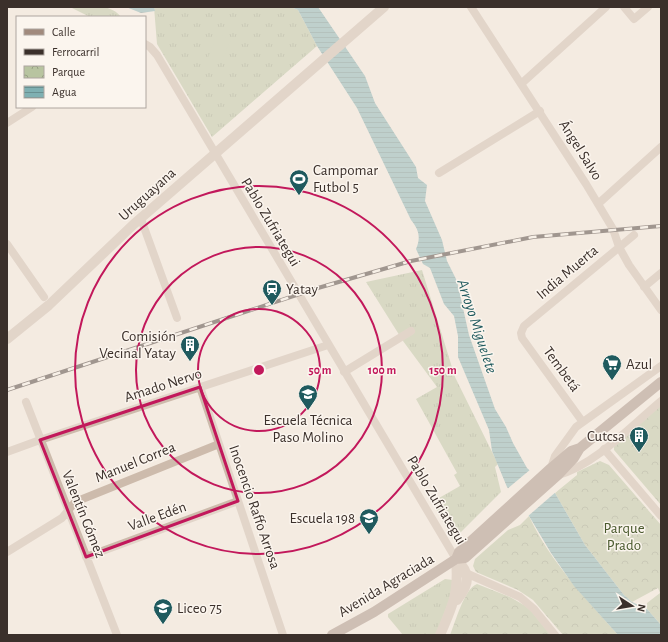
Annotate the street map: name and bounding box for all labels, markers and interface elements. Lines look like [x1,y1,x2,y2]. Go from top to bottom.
legend [16,16,146,108]
text: Calle [52,26,75,38]
text: Ferrocarril [52,46,99,58]
text: Parque [52,66,85,78]
text: Agua [52,86,77,98]
street label: Ángel Salvo [556,117,607,183]
place label: Campomar Futbol 5 [313,163,378,195]
street label: Uruguayana [116,165,179,224]
sports icon: Campomar Futbol 5 [288,168,310,196]
street label: Pablo Zufriategui [238,175,303,269]
street label: India Muerta [534,242,601,302]
water label: Arroyo Miguelete [454,276,500,375]
station icon: Yatay [261,278,283,306]
place label: Yatay [286,282,318,297]
place label: Comisión Vecinal Yatay [99,329,177,361]
building icon: Comisión Vecinal Yatay [179,334,201,362]
street label: Tembetá [540,344,583,395]
supermarket icon: Azul [601,353,623,381]
place label: Azul [626,357,652,372]
centre of rings [252,363,266,377]
text: 50 m [309,364,332,376]
text: 100 m [368,364,396,376]
text: 150 m [429,364,457,376]
street label: Amado Nervo [123,366,204,405]
school or university icon: Escuela Técnica Paso Molino [297,383,319,411]
place label: Escuela Técnica Paso Molino [263,413,353,445]
building icon: Cutcsa [628,425,650,453]
place label: Cutcsa [587,429,625,444]
street label: Manuel Correa [93,440,178,485]
street label: Inocencio Raffo Arrosa [226,443,283,571]
street label: Pablo Zufriategui [404,453,469,547]
street label: Valentín Gómez [59,468,108,560]
street label: Valle Edén [126,499,188,534]
school or university icon: Escuela 198 [358,507,380,535]
place label: Escuela 198 [289,511,355,526]
park label: Parque Prado [603,521,645,553]
street label: Avenida Agraciada [336,551,437,620]
north arrow [612,586,652,626]
school or university icon: Liceo 75 [152,597,174,625]
place label: Liceo 75 [177,601,222,616]
text: N [635,603,647,613]

